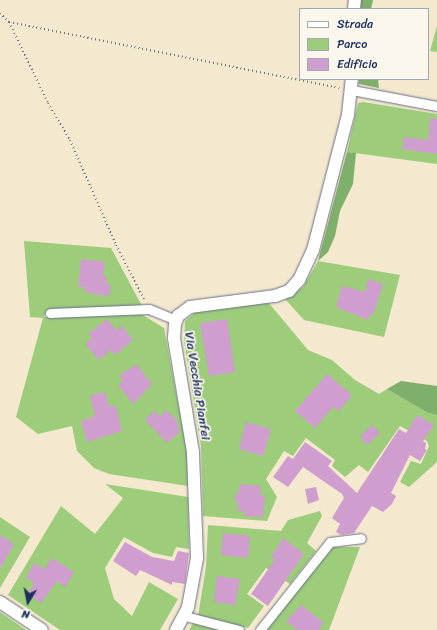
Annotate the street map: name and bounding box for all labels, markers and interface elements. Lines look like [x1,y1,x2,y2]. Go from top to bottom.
legend [299,8,429,80]
text: Strada [337,13,373,35]
text: Parco [337,33,367,55]
text: Edificio [337,53,377,75]
street label: Via Vecchia Pianfei [181,331,213,441]
north arrow [8,582,48,622]
text: N [20,604,31,624]

